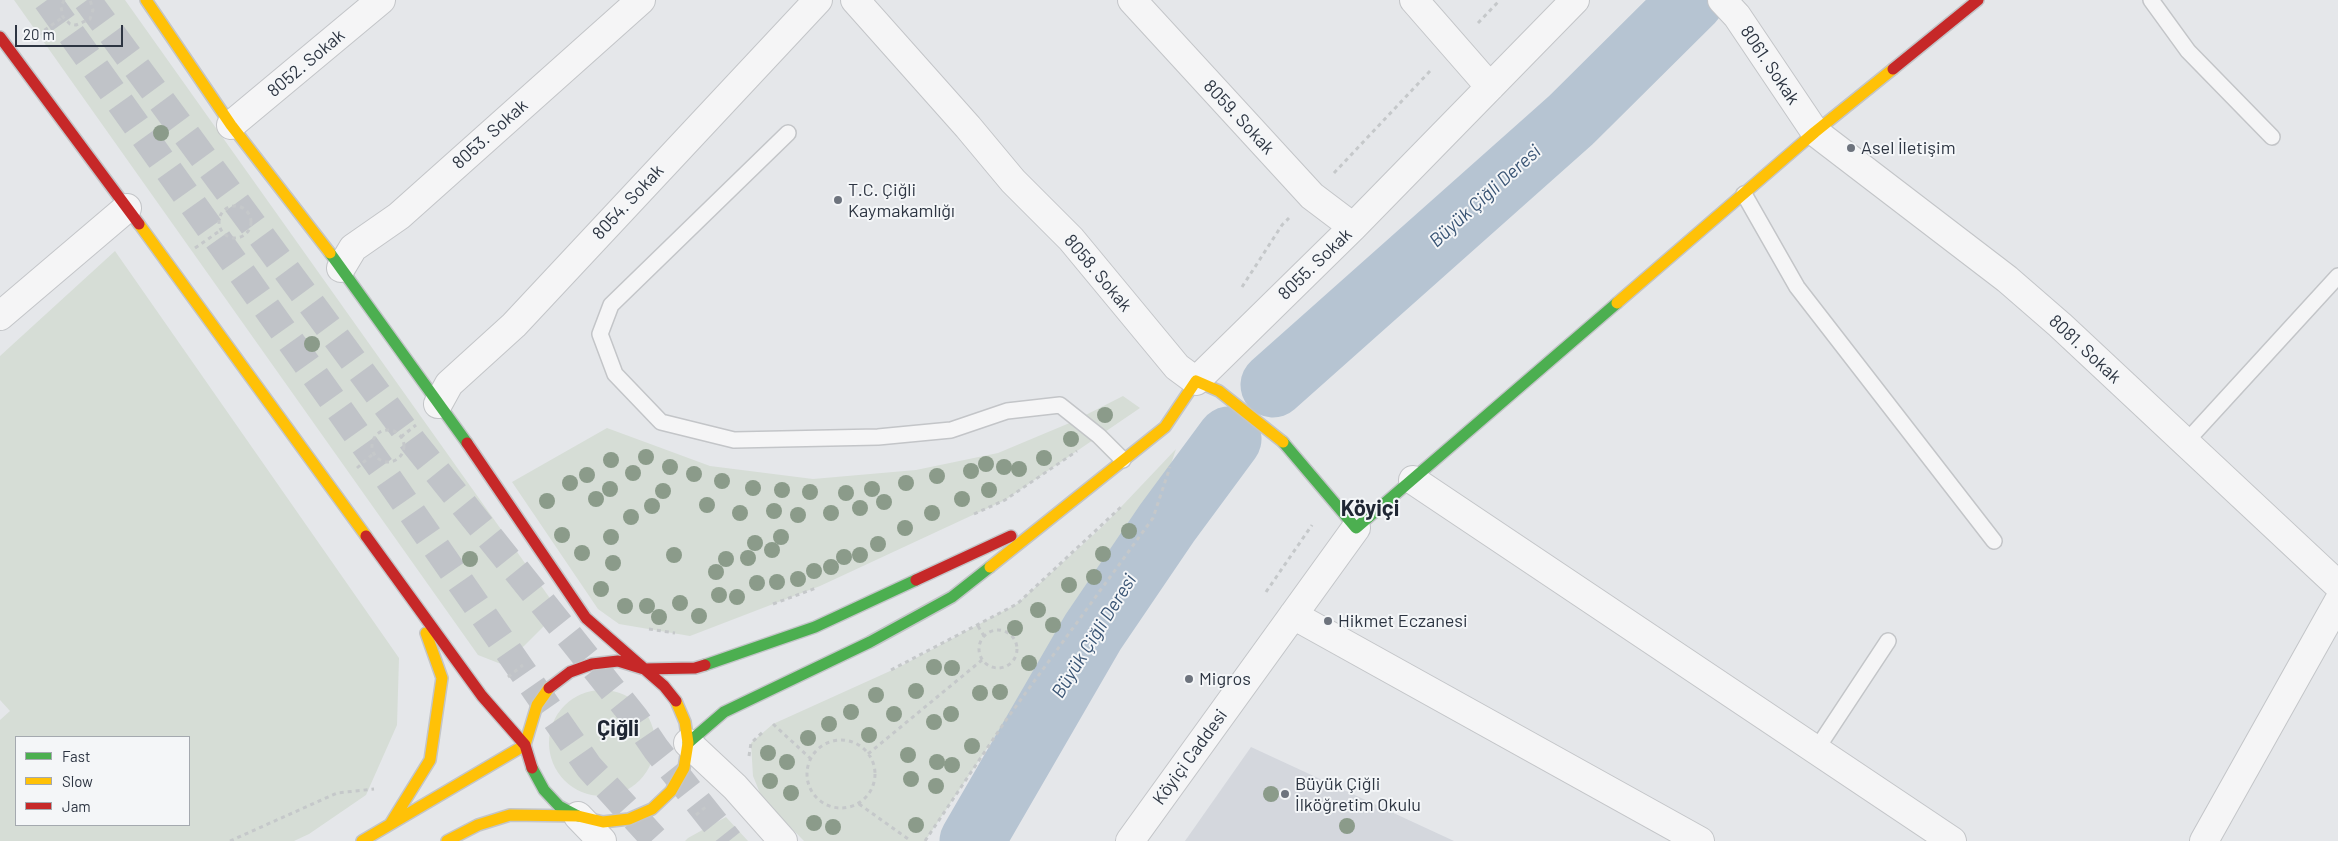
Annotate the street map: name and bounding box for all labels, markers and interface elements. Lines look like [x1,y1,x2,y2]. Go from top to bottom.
scale bar [18,15,125,47]
street label: 8061. Sokak [1736,21,1804,109]
street label: 8052. Sokak [263,24,349,102]
text: 20 m [23,25,55,43]
street label: 8059. Sokak [1199,75,1279,159]
street label: 8053. Sokak [448,95,532,173]
place label: Asel İletişim [1861,137,1956,159]
water label: Büyük Çiğli Deresi [1425,140,1545,252]
marker: Asel İletişim [1845,142,1857,154]
street label: 8054. Sokak [588,160,668,244]
place label: T.C. Çiğli Kaymakamlığı [848,179,955,222]
marker: T.C. Çiğli Kaymakamlığı [832,194,844,206]
street label: 8055. Sokak [1274,224,1356,304]
street label: 8058. Sokak [1059,230,1137,316]
street label: 8081. Sokak [2044,310,2126,388]
district label: Köyiçi [1341,496,1399,522]
water label: Büyük Çiğli Deresi [1047,570,1141,702]
place label: Hikmet Eczanesi [1338,610,1468,632]
marker: Hikmet Eczanesi [1322,615,1334,627]
place label: Migros [1199,668,1251,690]
marker: Migros [1183,673,1195,685]
street label: Köyiçi Caddesi [1148,705,1232,809]
district label: Çiğli [597,716,639,742]
legend [15,736,190,826]
text: Fast [62,747,90,765]
text: Slow [62,772,93,790]
place label: Büyük Çiğli İlköğretim Okulu [1295,773,1421,816]
marker: Büyük Çiğli İlköğretim Okulu [1279,788,1291,800]
text: Jam [62,797,91,815]

